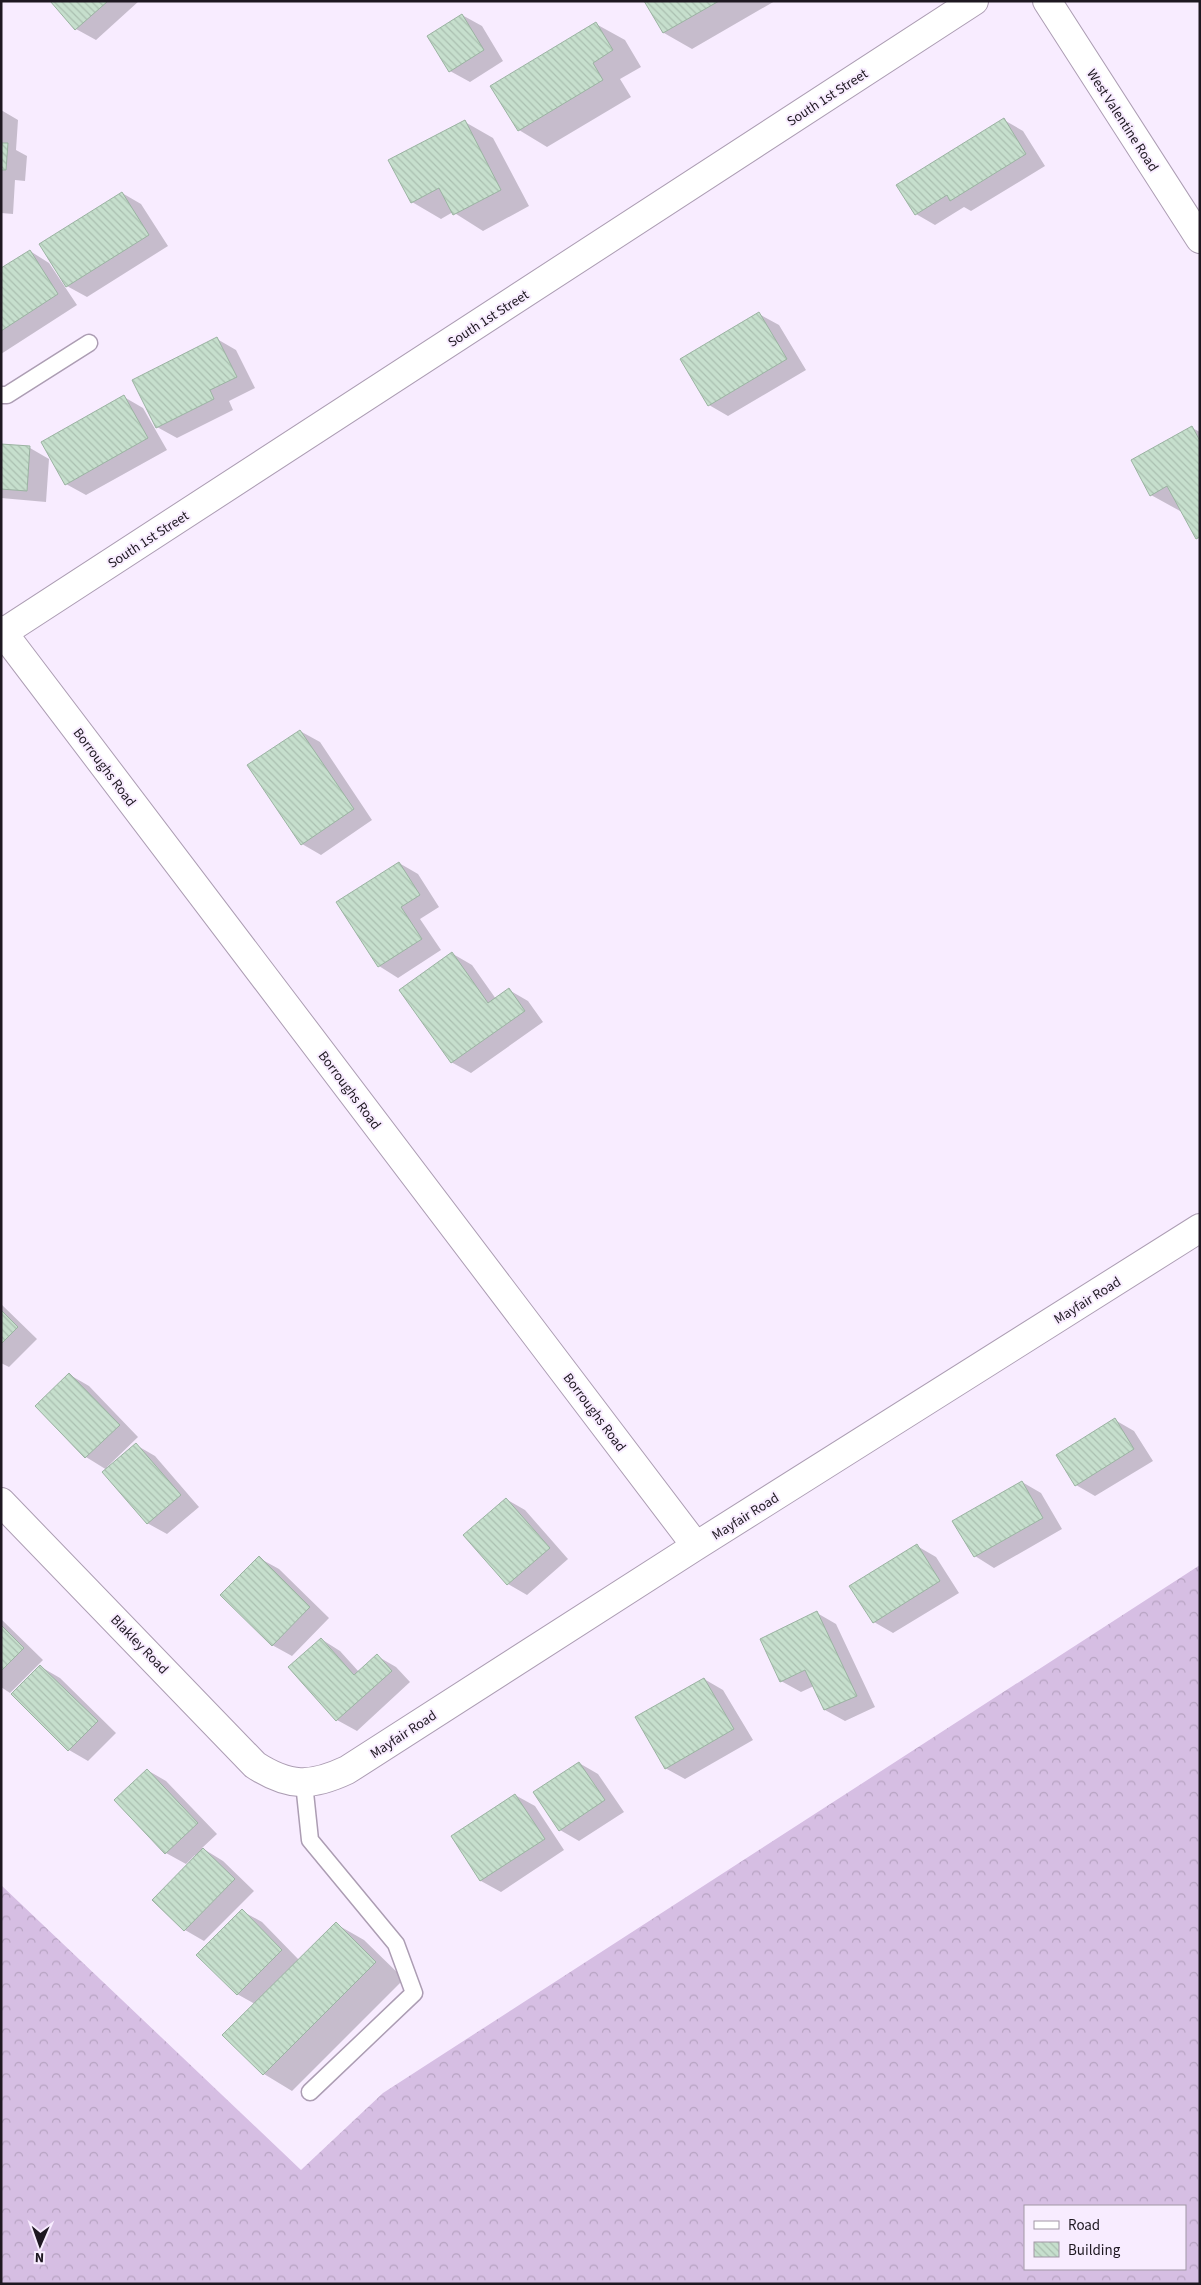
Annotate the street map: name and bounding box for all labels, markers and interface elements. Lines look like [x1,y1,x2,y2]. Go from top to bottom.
street label: South 1st Street [783,64,872,132]
street label: West Valentine Road [1081,65,1163,176]
street label: South 1st Street [444,285,533,353]
street label: South 1st Street [104,506,193,574]
street label: Borroughs Road [68,724,140,811]
street label: Borroughs Road [313,1047,385,1134]
street label: Mayfair Road [1050,1272,1125,1329]
street label: Borroughs Road [558,1369,630,1456]
street label: Mayfair Road [708,1488,783,1545]
street label: Blakley Road [106,1610,173,1679]
street label: Mayfair Road [366,1706,441,1764]
legend [1024,2205,1186,2270]
text: Road [1068,2215,1100,2236]
north arrow [15,2220,65,2270]
text: Building [1068,2240,1121,2261]
text: N [35,2247,45,2267]

